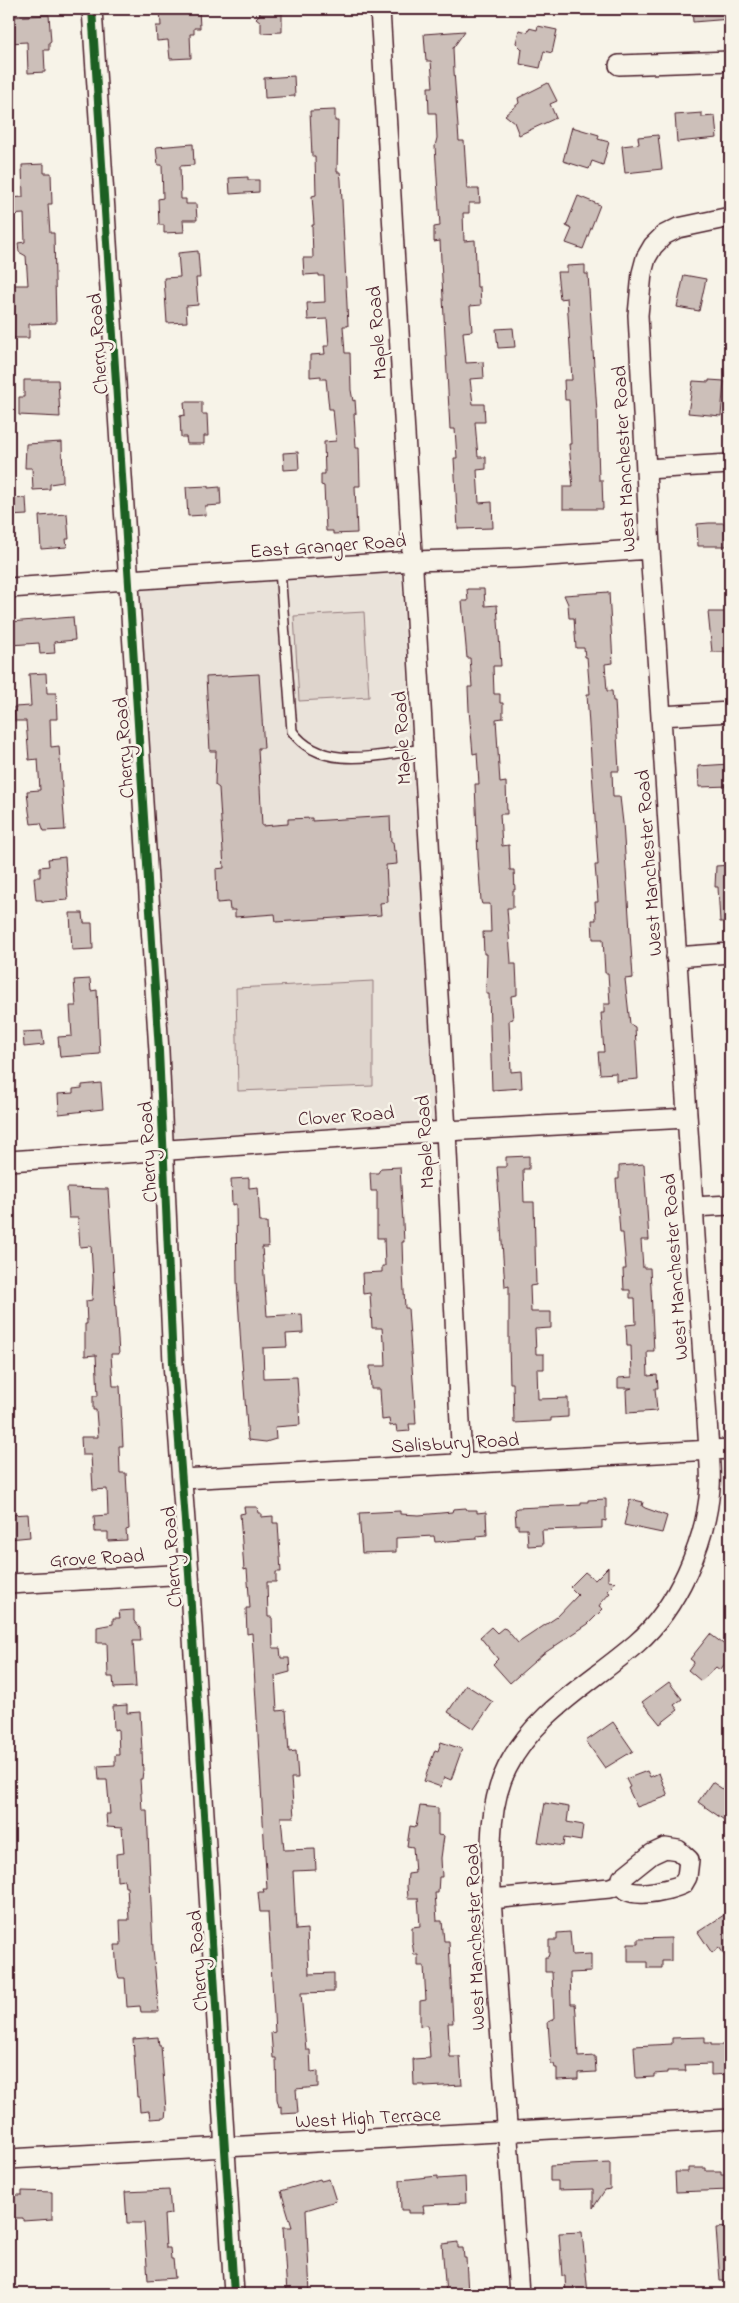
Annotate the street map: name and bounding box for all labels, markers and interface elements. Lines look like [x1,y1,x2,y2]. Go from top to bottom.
street label: Maple Road [361,285,396,381]
street label: Cherry Road [81,292,117,395]
street label: West Manchester Road [606,365,645,553]
street label: East Granger Road [249,528,408,568]
street label: Maple Road [387,690,420,786]
street label: Cherry Road [107,696,143,799]
street label: West Manchester Road [630,769,671,957]
street label: Maple Road [410,1094,443,1190]
street label: Cherry Road [132,1100,167,1203]
street label: Clover Road [297,1100,395,1135]
street label: West Manchester Road [656,1173,697,1361]
street label: Salisbury Road [390,1427,520,1462]
street label: Cherry Road [155,1505,191,1608]
street label: Grove Road [49,1543,145,1576]
street label: West Manchester Road [459,1843,494,2031]
street label: Cherry Road [181,1909,217,2012]
street label: West High Terrace [295,2101,442,2139]

